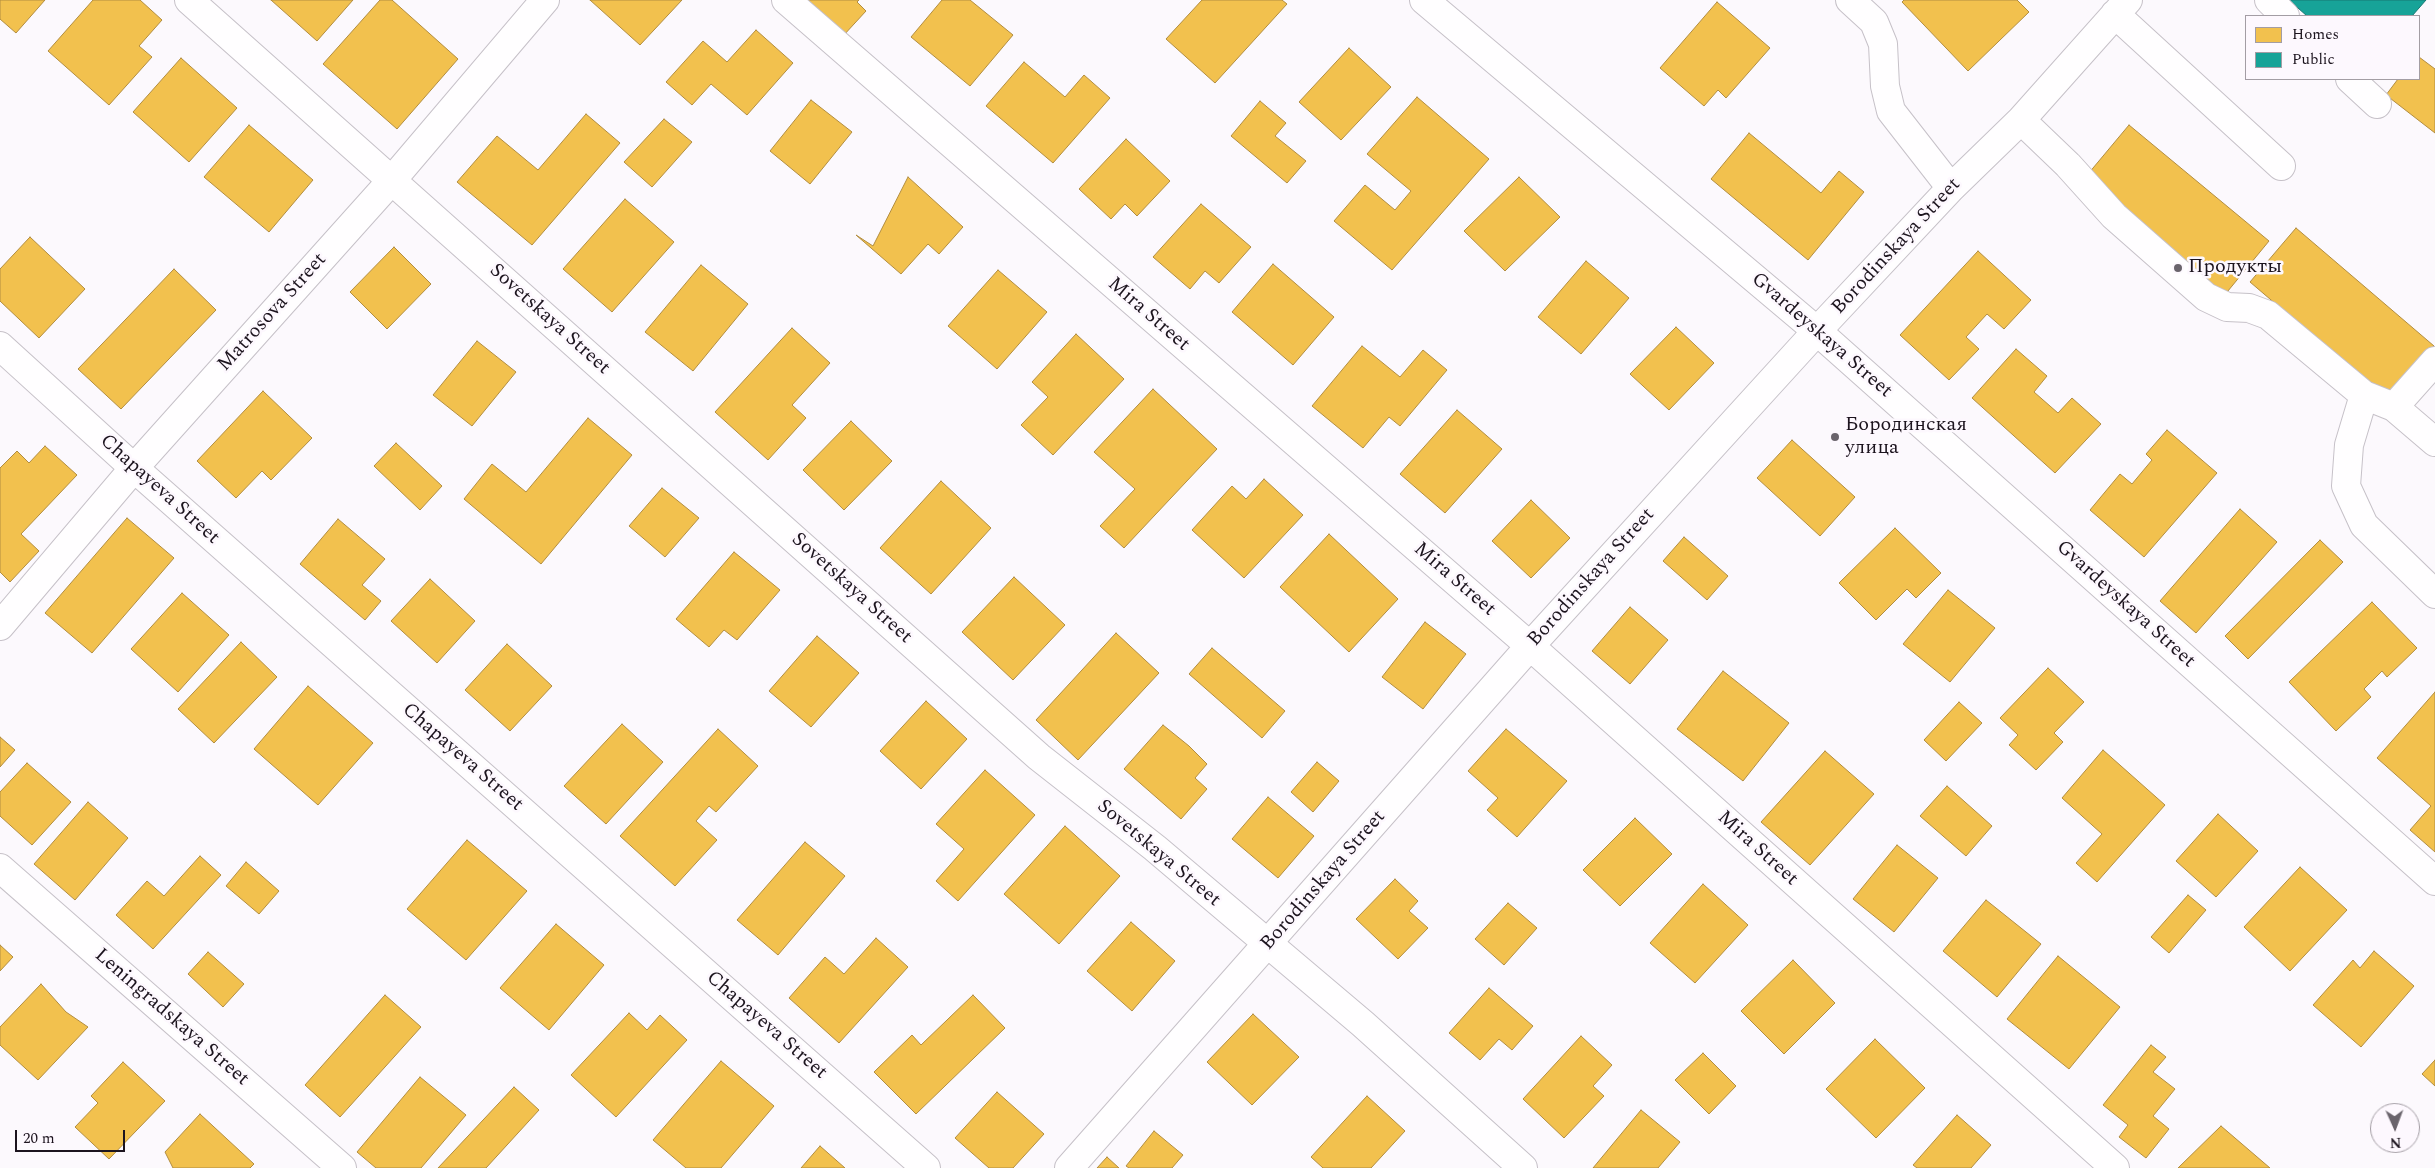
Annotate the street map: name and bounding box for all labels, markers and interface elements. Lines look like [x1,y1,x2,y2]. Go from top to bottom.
legend [2245,15,2420,80]
text: Homes [2292,23,2339,46]
text: Public [2292,48,2335,71]
street label: Borodinskaya Street [1827,174,1967,320]
street label: Matrosova Street [213,249,333,377]
place label: Продукты [2188,256,2282,280]
street label: Sovetskaya Street [484,259,614,381]
marker: Продукты [2172,262,2184,274]
street label: Gvardeyskaya Street [1746,268,1896,404]
street label: Mira Street [1102,273,1194,357]
place label: Бородинская улица [1845,414,1967,461]
street label: Chapayeva Street [94,430,224,550]
marker: Бородинская улица [1829,431,1841,443]
street label: Borodinskaya Street [1523,504,1661,652]
street label: Sovetskaya Street [786,528,916,650]
street label: Gvardeyskaya Street [2050,536,2200,674]
street label: Mira Street [1408,538,1500,622]
street label: Chapayeva Street [396,699,528,817]
street label: Sovetskaya Street [1091,795,1225,913]
street label: Borodinskaya Street [1257,806,1391,956]
street label: Mira Street [1712,806,1802,892]
street label: Leningradskaya Street [89,944,253,1092]
street label: Chapayeva Street [700,967,832,1085]
north arrow [2370,1103,2420,1153]
scale bar [18,1120,128,1152]
text: 20 m [23,1127,55,1150]
text: N [2389,1132,2402,1153]

